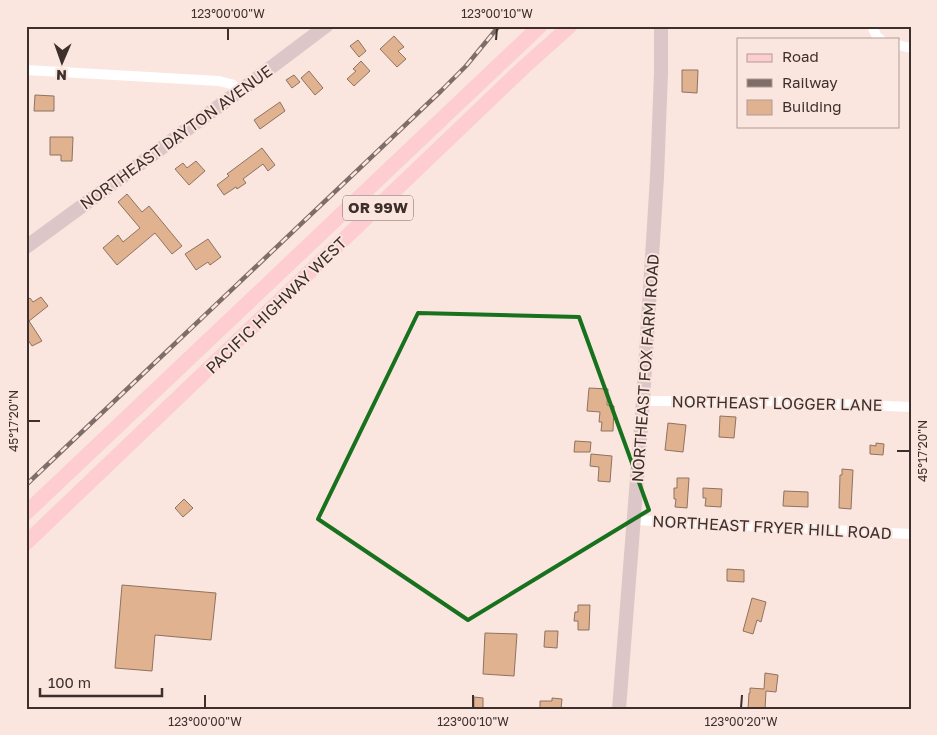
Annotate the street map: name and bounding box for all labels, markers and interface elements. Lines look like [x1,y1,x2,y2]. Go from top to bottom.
text: 123°00'00"W [191,6,265,21]
text: 123°00'10"W [461,6,533,21]
north arrow [38,38,88,88]
legend [737,38,900,128]
text: Road [782,47,819,65]
street label: NORTHEAST DAYTON AVENUE [76,60,276,214]
text: N [56,67,67,84]
text: Railway [782,73,838,91]
text: Building [782,97,842,115]
road number: OR 99W [343,196,413,220]
street label: PACIFIC HIGHWAY WEST [201,232,351,378]
street label: NORTHEAST FOX FARM ROAD [627,253,663,483]
text: 45°17'20"N [6,390,21,452]
street label: NORTHEAST LOGGER LANE [671,391,883,415]
text: 45°17'20"N [915,420,930,482]
street label: NORTHEAST FRYER HILL ROAD [652,511,892,543]
scale bar [40,665,162,697]
text: 100 m [48,673,91,691]
text: 123°00'00"W [168,714,242,729]
text: 123°00'10"W [437,714,509,729]
text: 123°00'20"W [705,714,778,729]

